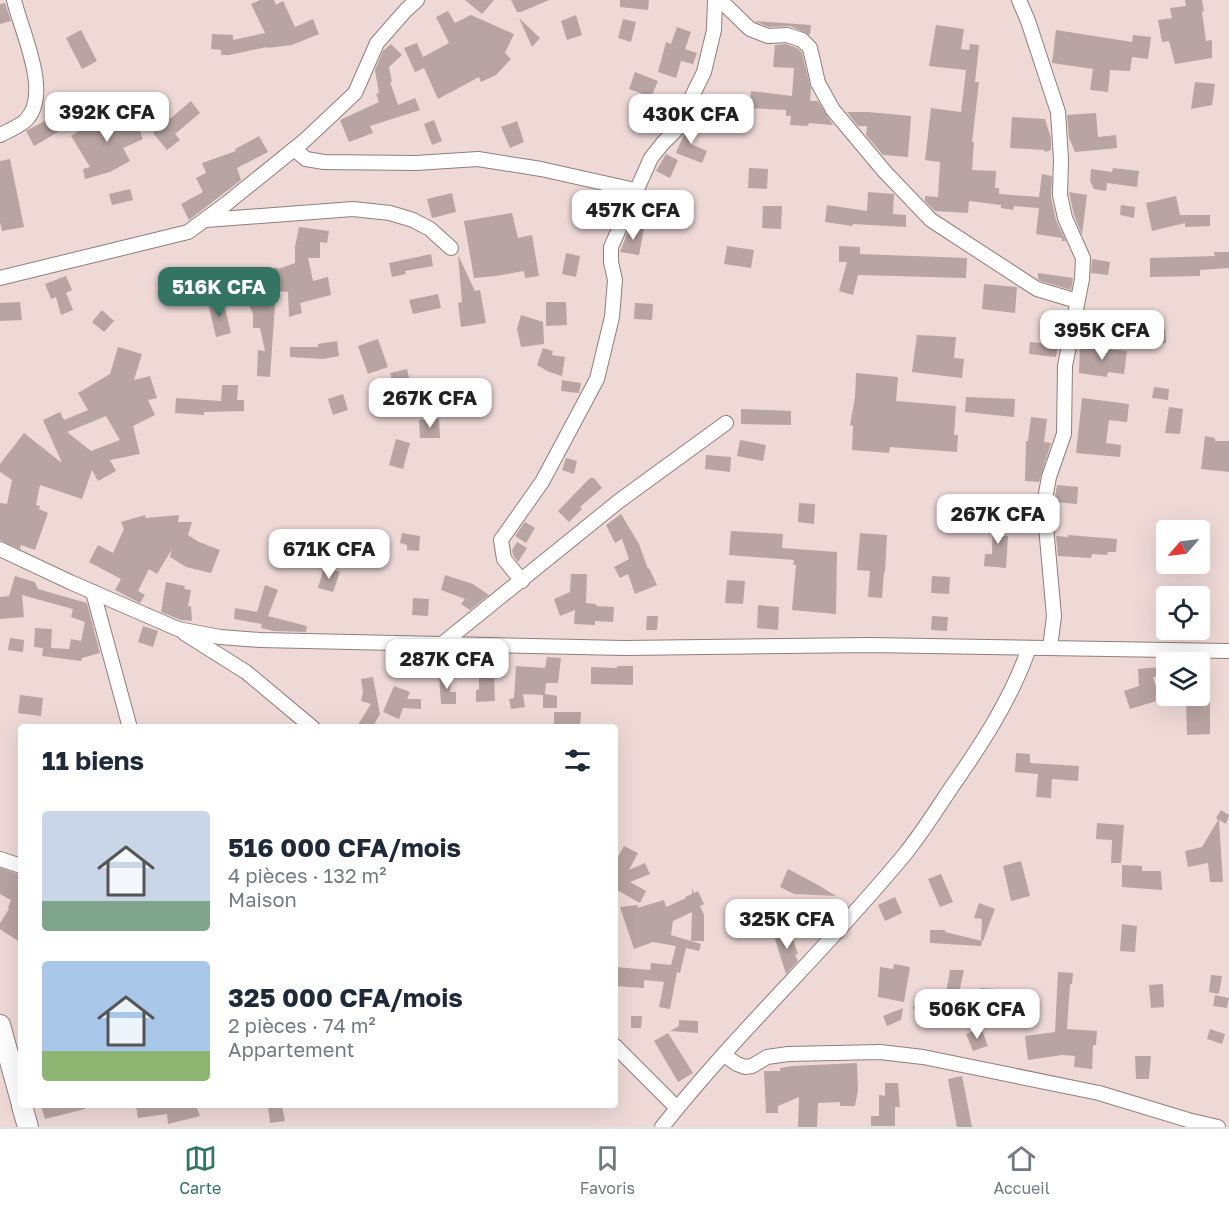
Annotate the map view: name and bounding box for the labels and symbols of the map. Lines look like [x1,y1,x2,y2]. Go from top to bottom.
pin: 392K CFA [45,92,169,143]
pin: 430K CFA [629,94,753,145]
pin: 457K CFA [571,190,695,241]
pin: 516K CFA [157,267,281,318]
pin: 395K CFA [1040,310,1164,361]
pin: 267K CFA [368,378,492,429]
pin: 267K CFA [936,494,1060,545]
north arrow [1156,520,1210,574]
pin: 671K CFA [267,529,391,580]
pin: 287K CFA [385,639,509,690]
pin: 325K CFA [725,899,849,950]
pin: 506K CFA [915,989,1039,1040]

